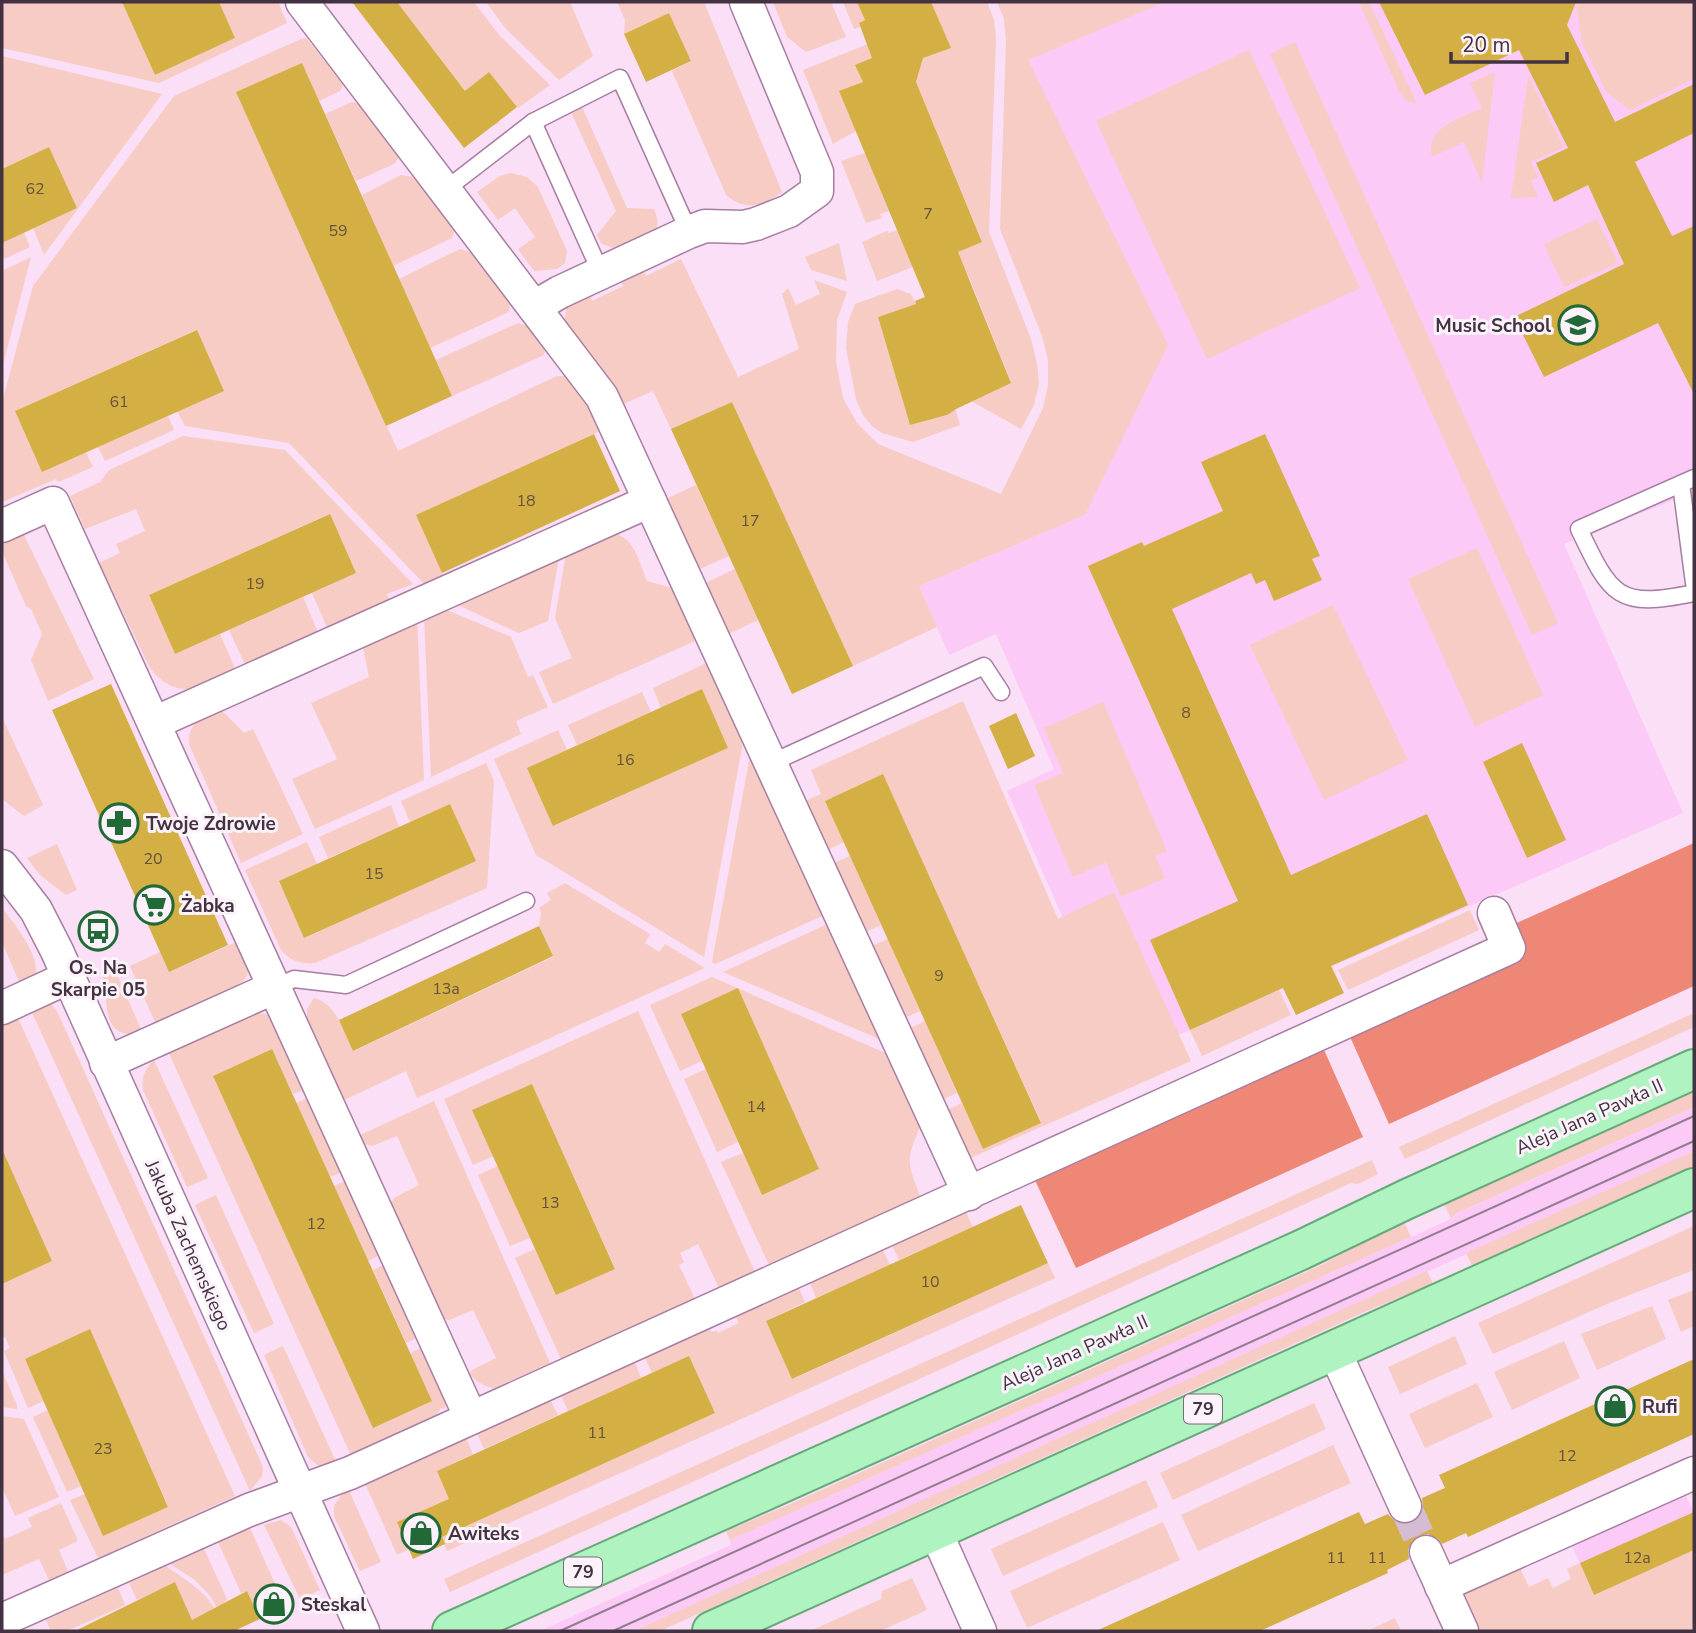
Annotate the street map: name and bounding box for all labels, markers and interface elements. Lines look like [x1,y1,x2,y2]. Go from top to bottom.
scale bar [1451,21,1566,65]
text: 20 m [1462,31,1511,59]
house number: 62 [25,178,45,200]
house number: 7 [923,203,933,225]
house number: 59 [328,220,348,242]
school or university icon: Music School [1557,304,1599,346]
place label: Music School [1435,313,1551,339]
house number: 61 [109,391,129,413]
house number: 18 [516,490,536,512]
house number: 17 [740,510,760,532]
house number: 19 [245,573,265,595]
house number: 8 [1181,702,1191,724]
house number: 16 [615,749,635,771]
pharmacy icon: Twoje Zdrowie [98,802,140,844]
place label: Twoje Zdrowie [146,811,276,837]
house number: 20 [143,848,163,870]
house number: 15 [364,863,384,885]
supermarket icon: Żabka [133,884,175,926]
place label: Żabka [181,893,235,919]
bus stop icon: Os. Na Skarpie 05 [77,910,119,952]
place label: Os. Na Skarpie 05 [51,955,145,1003]
house number: 9 [934,965,944,987]
house number: 13a [432,978,460,1000]
street label: Aleja Jana Pawła II [1512,1073,1667,1161]
house number: 14 [746,1096,766,1118]
street label: Jakuba Zachemskiego [138,1155,237,1335]
house number: 13 [540,1192,560,1214]
house number: 12 [306,1213,326,1235]
house number: 10 [920,1271,940,1293]
street label: Aleja Jana Pawła II [997,1309,1152,1397]
shop icon: Rufi [1594,1385,1636,1427]
road number: 79 [1184,1394,1222,1424]
place label: Rufi [1642,1394,1678,1420]
house number: 11 [587,1422,607,1444]
house number: 23 [93,1438,113,1460]
house number: 12 [1557,1445,1577,1467]
shop icon: Awiteks [400,1512,442,1554]
place label: Awiteks [448,1521,519,1547]
house number: 11 [1326,1547,1346,1569]
house number: 11 [1367,1547,1387,1569]
house number: 12a [1623,1547,1651,1569]
road number: 79 [564,1558,602,1587]
shop icon: Steskal [253,1583,295,1625]
place label: Steskal [301,1592,366,1618]

